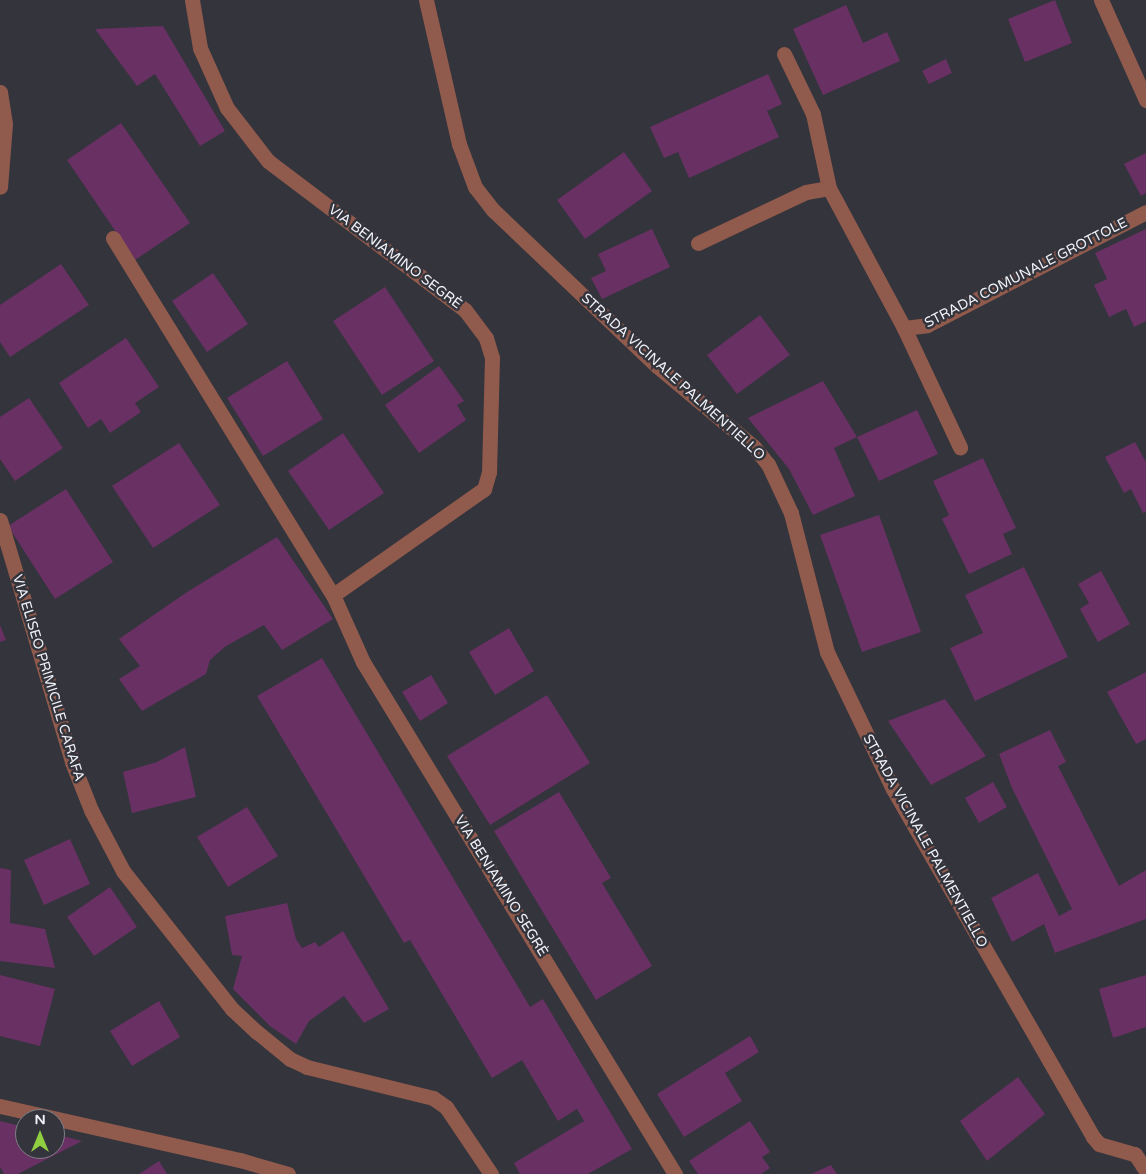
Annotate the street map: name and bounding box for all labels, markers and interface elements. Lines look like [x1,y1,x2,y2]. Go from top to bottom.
street label: VIA BENIAMINO SEGRÈ [325,201,465,313]
street label: STRADA COMUNALE GROTTOLE [922,214,1130,332]
street label: STRADA VICINALE PALMENTIELLO [578,290,768,464]
street label: VIA ELISEO PRIMICILE CARAFA [8,573,88,783]
street label: STRADA VICINALE PALMENTIELLO [859,731,991,951]
street label: VIA BENIAMINO SEGRÈ [451,813,551,959]
north arrow [15,1109,65,1159]
text: N [34,1111,46,1128]

